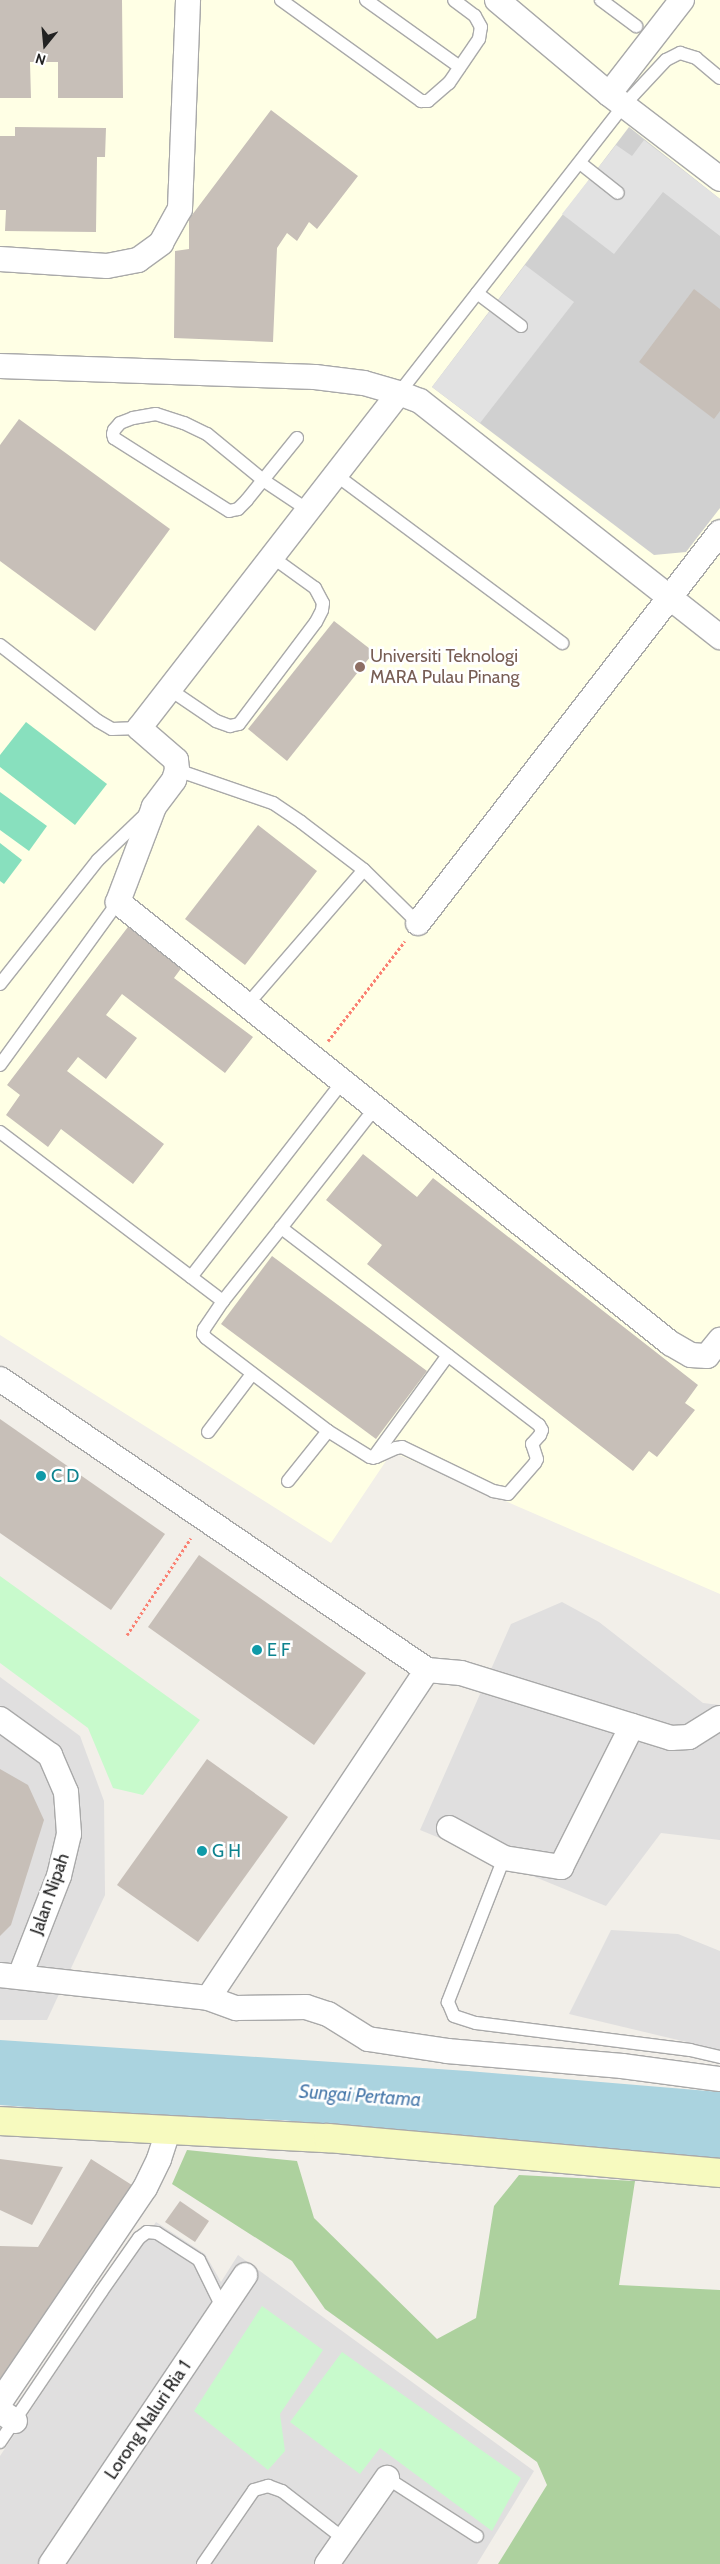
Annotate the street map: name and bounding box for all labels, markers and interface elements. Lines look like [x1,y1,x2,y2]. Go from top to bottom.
north arrow [20,20,70,70]
text: N [33,49,48,69]
place label: Universiti Teknologi MARA Pulau Pinang [370,646,519,689]
marker: Universiti Teknologi MARA Pulau Pinang [354,661,366,673]
place label: C D [51,1465,79,1487]
marker: C D [35,1470,47,1482]
place label: E F [267,1639,290,1661]
marker: E F [251,1644,263,1656]
place label: G H [212,1840,241,1862]
marker: G H [196,1845,208,1857]
street label: Jalan Nipah [26,1850,74,1938]
water label: Sungai Pertama [298,2080,422,2112]
street label: Lorong Naluri Ria 1 [100,2356,196,2484]

